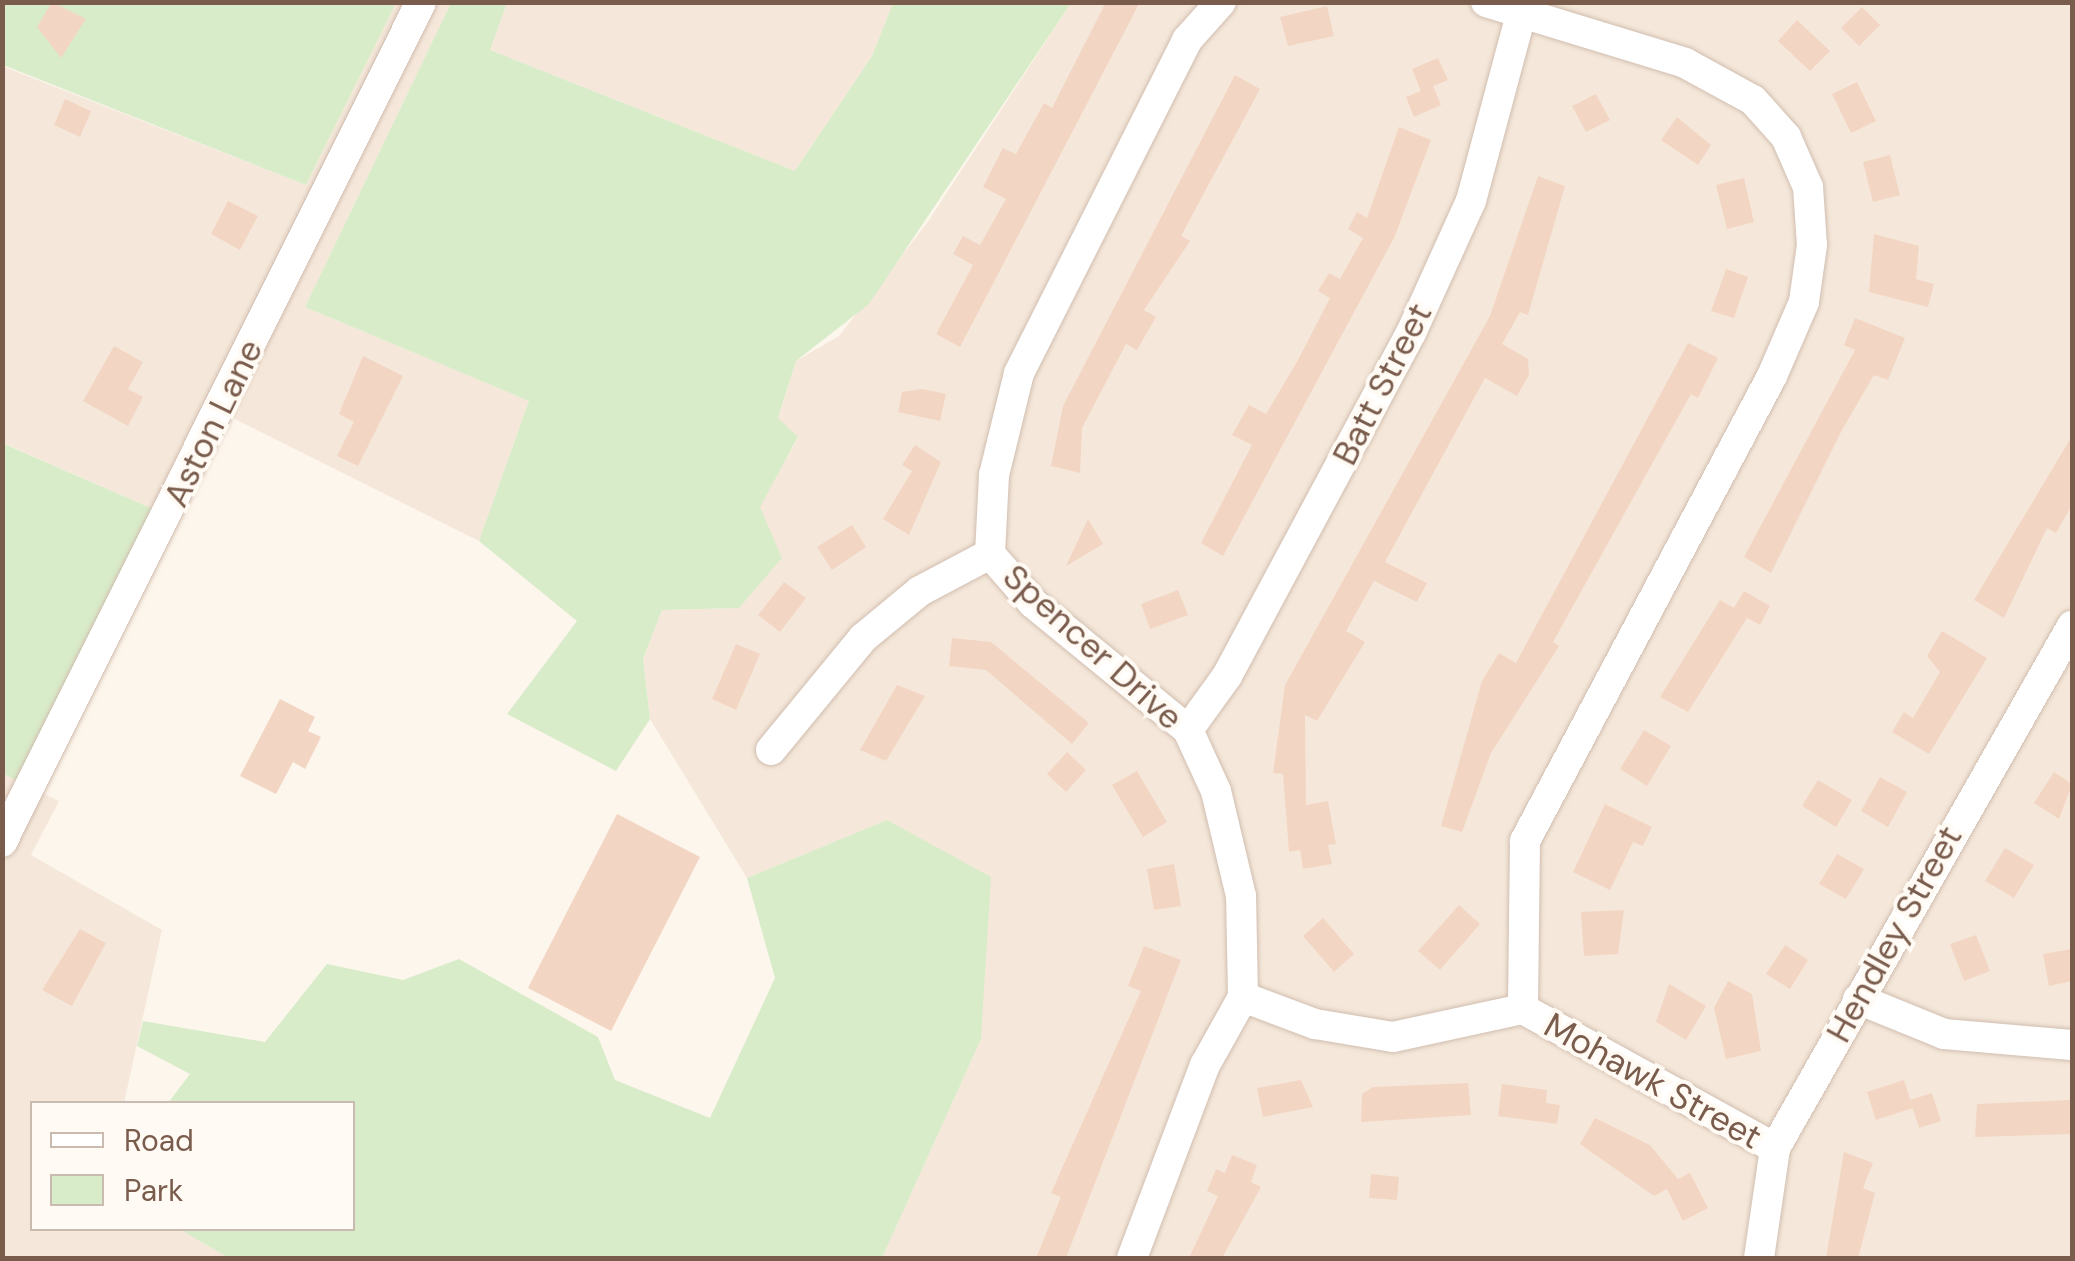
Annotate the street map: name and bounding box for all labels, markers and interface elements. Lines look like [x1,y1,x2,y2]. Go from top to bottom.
street label: Batt Street [1323,296,1441,472]
street label: Aston Lane [154,333,272,513]
street label: Spencer Drive [995,555,1191,739]
street label: Hendley Street [1817,819,1971,1049]
street label: Mohawk Street [1537,1004,1769,1158]
legend [30,1101,355,1231]
text: Road [124,1121,194,1160]
text: Park [124,1171,183,1210]

